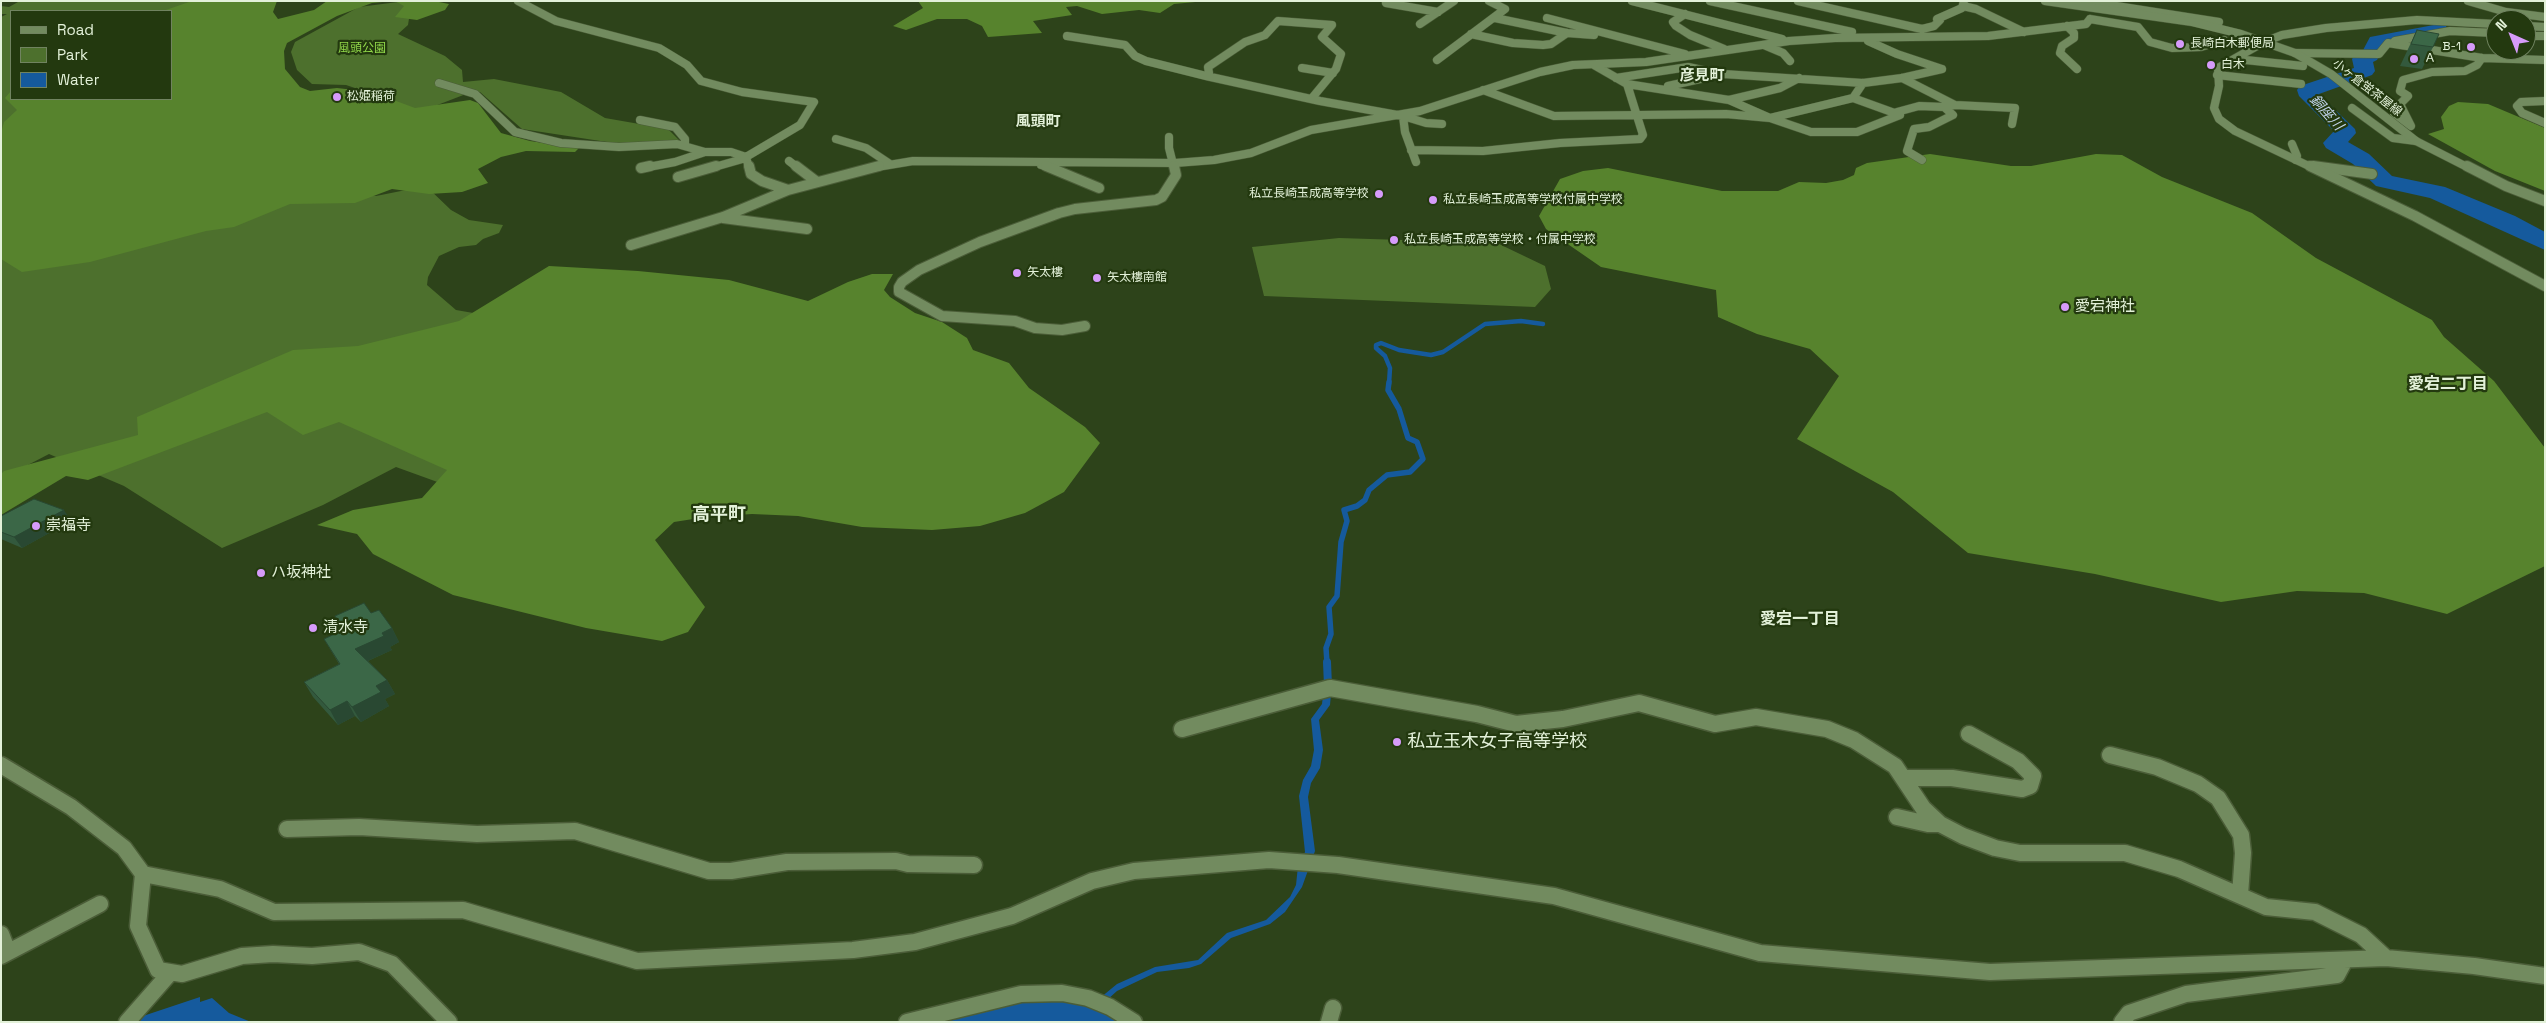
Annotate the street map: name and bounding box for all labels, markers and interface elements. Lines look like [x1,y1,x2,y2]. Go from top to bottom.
legend [10,10,172,100]
north arrow [2486,10,2536,60]
text: N [2492,15,2511,35]
text: Road [57,20,94,39]
place label: 長崎白木郵便局 [2190,37,2274,51]
marker: 長崎白木郵便局 [2174,38,2186,50]
place label: B-1 [2443,40,2461,54]
marker: B-1 [2465,41,2477,53]
park label: 風頭公園 [338,42,386,56]
text: Park [57,45,88,64]
place label: Ａ [2424,52,2436,66]
marker: Ａ [2408,53,2420,65]
street label: 小ヶ倉蛍茶屋線 [2329,56,2405,120]
place label: 白木 [2221,58,2245,72]
marker: 白木 [2205,59,2217,71]
district label: 彦見町 [1680,67,1724,85]
text: Water [57,70,99,89]
place label: 松姫稲荷 [347,90,395,104]
marker: 松姫稲荷 [331,91,343,103]
water label: 銅座川 [2306,92,2346,134]
district label: 風頭町 [1016,113,1060,131]
place label: 私立長崎玉成高等学校 [1249,187,1369,201]
marker: 私立長崎玉成高等学校 [1373,188,1385,200]
place label: 私立長崎玉成高等学校付属中学校 [1443,193,1623,207]
marker: 私立長崎玉成高等学校付属中学校 [1427,194,1439,206]
place label: 私立長崎玉成高等学校・付属中学校 [1404,233,1596,247]
marker: 私立長崎玉成高等学校・付属中学校 [1388,234,1400,246]
place label: 矢太樓 [1027,266,1063,280]
marker: 矢太樓 [1011,267,1023,279]
place label: 矢太樓南館 [1107,271,1167,285]
marker: 矢太樓南館 [1091,272,1103,284]
place label: 愛宕神社 [2075,298,2135,316]
marker: 愛宕神社 [2059,301,2071,313]
district label: 愛宕二丁目 [2408,375,2488,395]
district label: 高平町 [692,504,746,526]
place label: 崇福寺 [46,517,91,535]
marker: 崇福寺 [30,520,42,532]
place label: ハ坂神社 [271,564,331,582]
marker: ハ坂神社 [255,567,267,579]
district label: 愛宕一丁目 [1760,610,1840,630]
place label: 清水寺 [323,619,368,637]
marker: 清水寺 [307,622,319,634]
place label: 私立玉木女子高等学校 [1407,731,1587,753]
marker: 私立玉木女子高等学校 [1391,736,1403,748]

